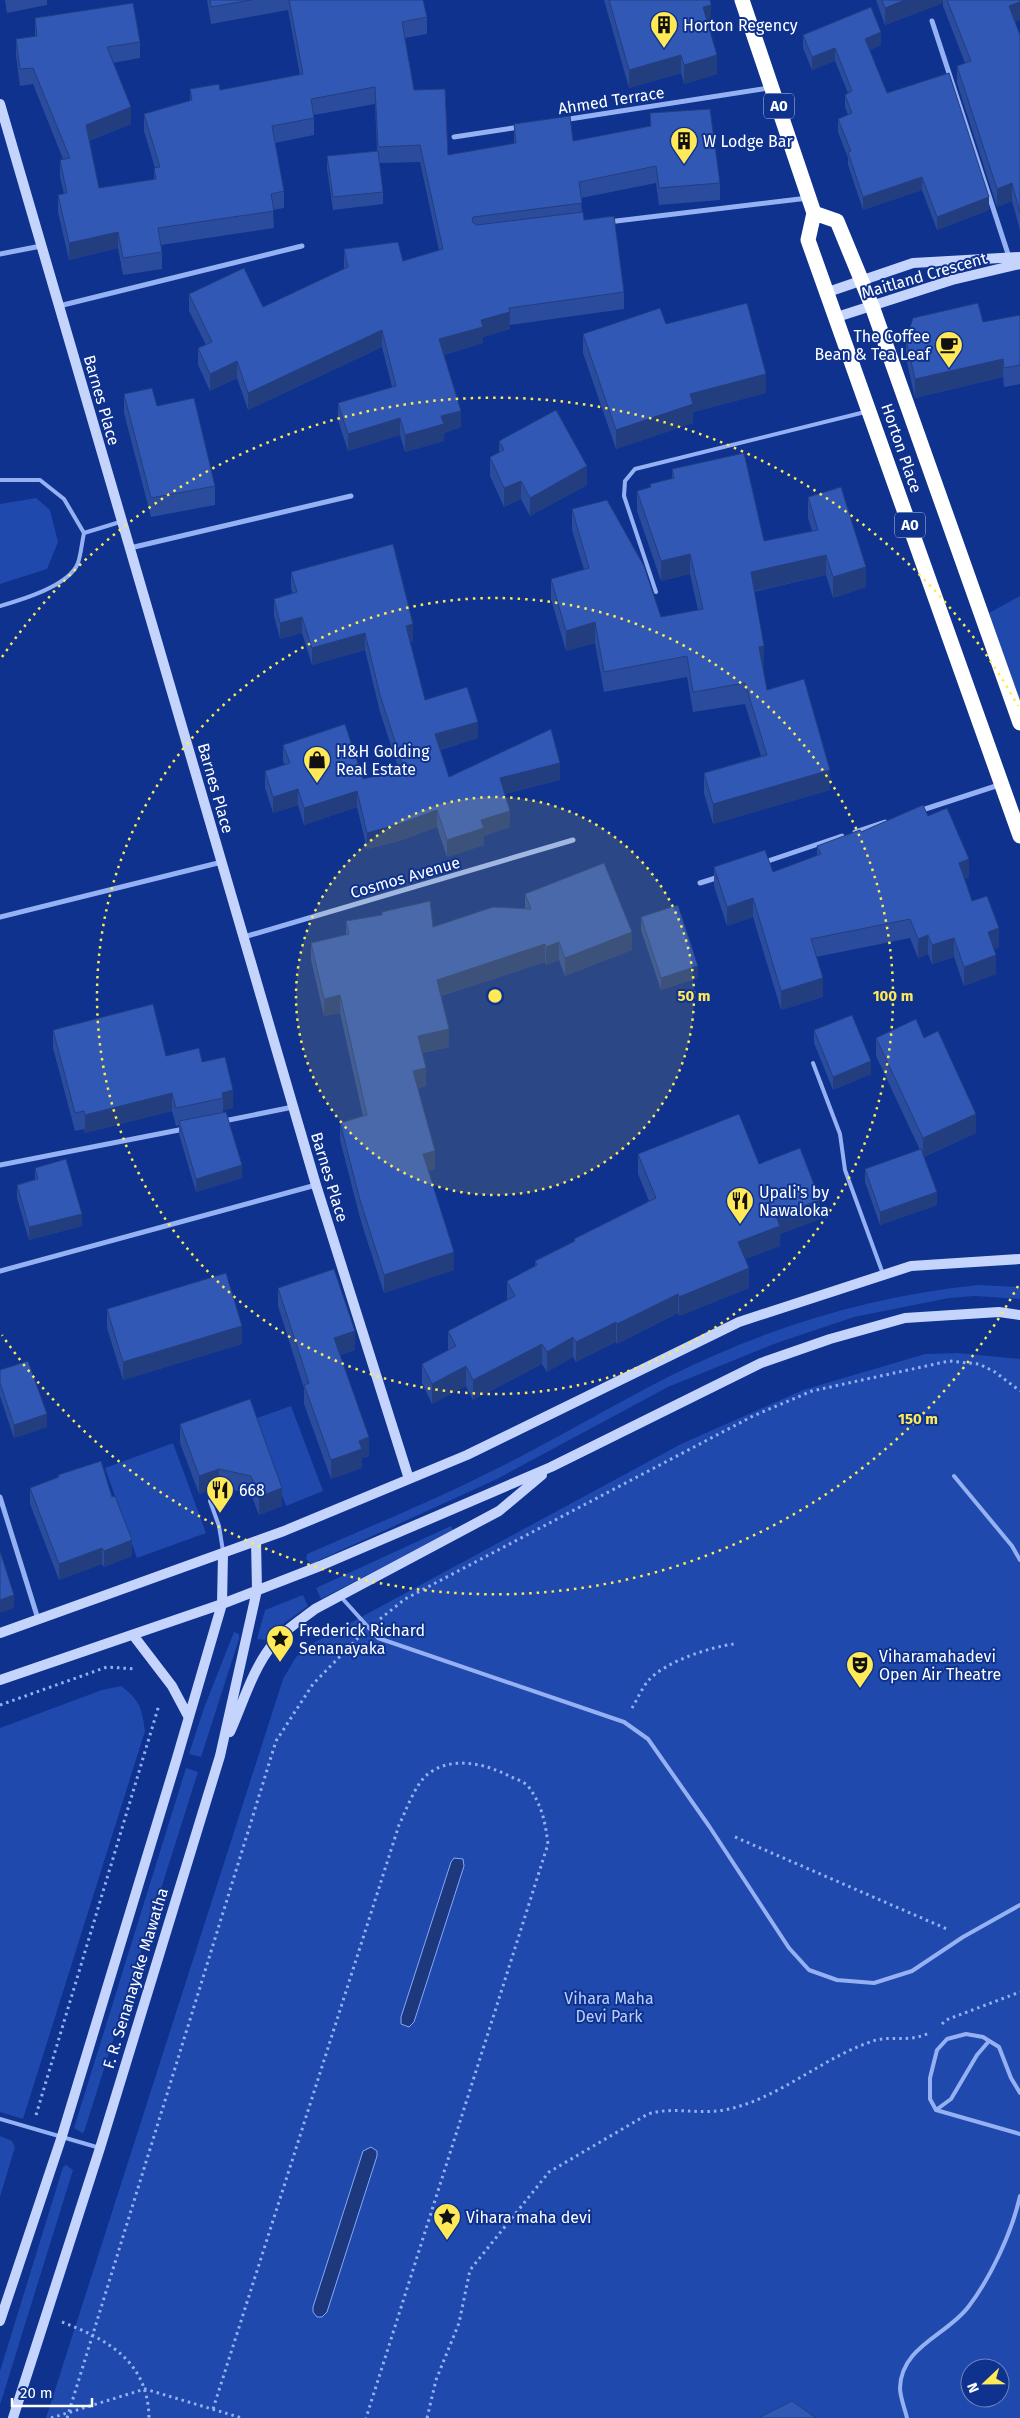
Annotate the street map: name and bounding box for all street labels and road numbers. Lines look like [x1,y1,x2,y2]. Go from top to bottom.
street label: Ahmed Terrace [557,83,666,118]
road number: A0 [764,94,794,118]
street label: Maitland Crescent [859,248,989,302]
street label: Barnes Place [80,353,123,447]
street label: Horton Place [877,401,926,495]
road number: A0 [895,512,925,538]
street label: Barnes Place [194,741,237,835]
street label: Cosmos Avenue [348,853,462,902]
street label: Barnes Place [307,1130,352,1224]
street label: F. R. Senanayake Mawatha [99,1885,172,2071]

